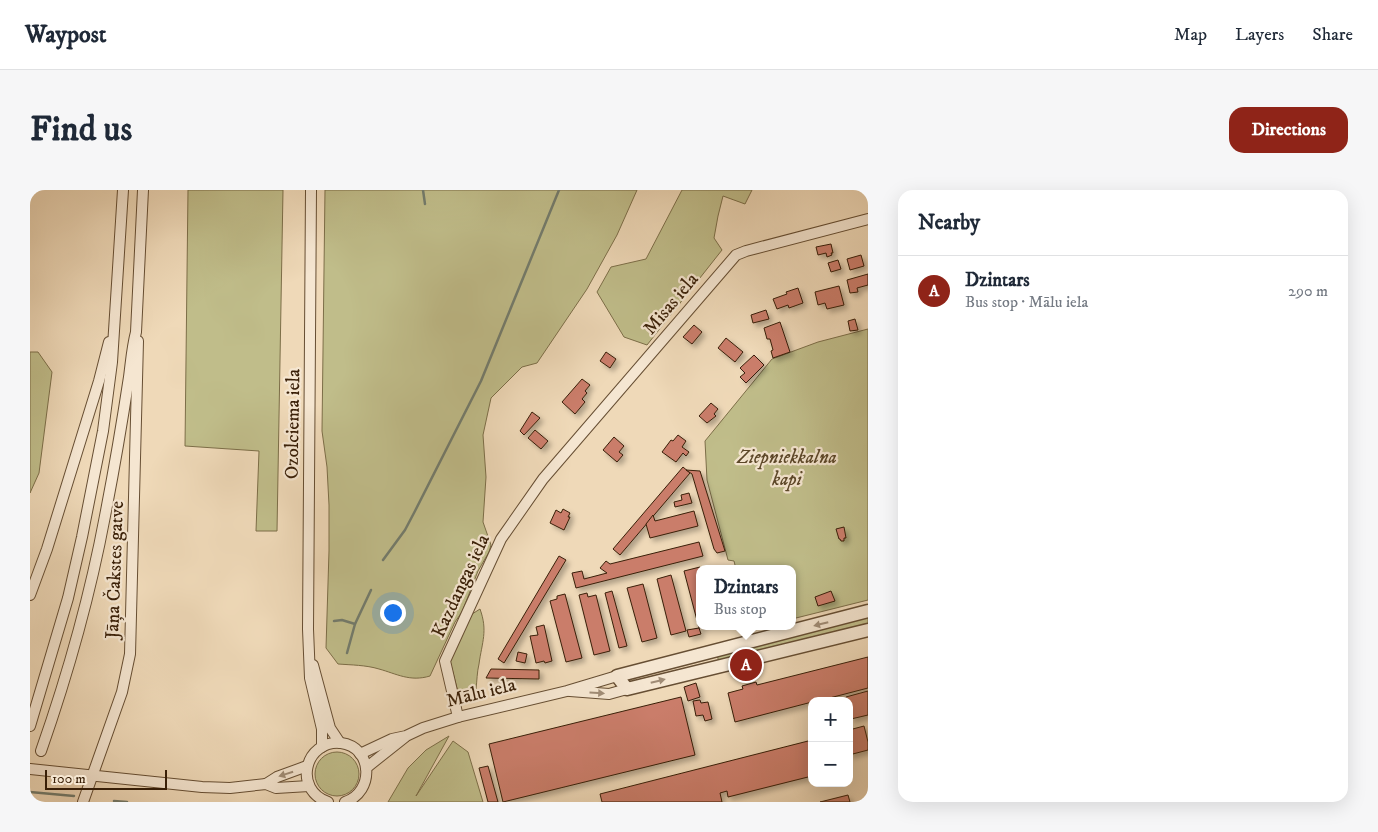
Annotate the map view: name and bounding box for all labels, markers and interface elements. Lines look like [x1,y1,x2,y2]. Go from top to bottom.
text: Waypost [25,20,106,50]
text: Map [1174,24,1207,46]
text: Layers [1235,24,1284,46]
text: Share [1312,24,1353,46]
button: Directions [1229,107,1348,153]
text: Find us [30,108,132,152]
text: Nearby [918,210,980,236]
street label: Misas iela [639,268,703,340]
text: Dzintars [965,269,1030,292]
text: A [929,281,939,301]
text: 290 m [1288,281,1328,301]
text: Bus stop · Mālu iela [965,292,1088,312]
street label: Ozolciema iela [281,369,305,479]
park label: Ziepniekkalna kapi [736,446,837,492]
street label: Jāņa Čakstes gatve [99,500,129,641]
street label: Kazdangas iela [427,531,495,641]
popup [696,565,796,630]
text: Dzintars [714,576,778,599]
text: Bus stop [714,599,767,619]
your location [380,600,406,626]
one-way arrow [813,620,828,628]
pin: A [730,646,762,684]
street label: Mālu iela [444,673,518,713]
one-way arrow [651,677,666,685]
one-way arrow [589,690,605,698]
map controls [808,697,853,787]
button: + [808,697,853,742]
button: − [808,742,853,787]
scale bar [45,767,168,790]
text: 100 m [52,770,86,788]
one-way arrow [278,771,293,779]

